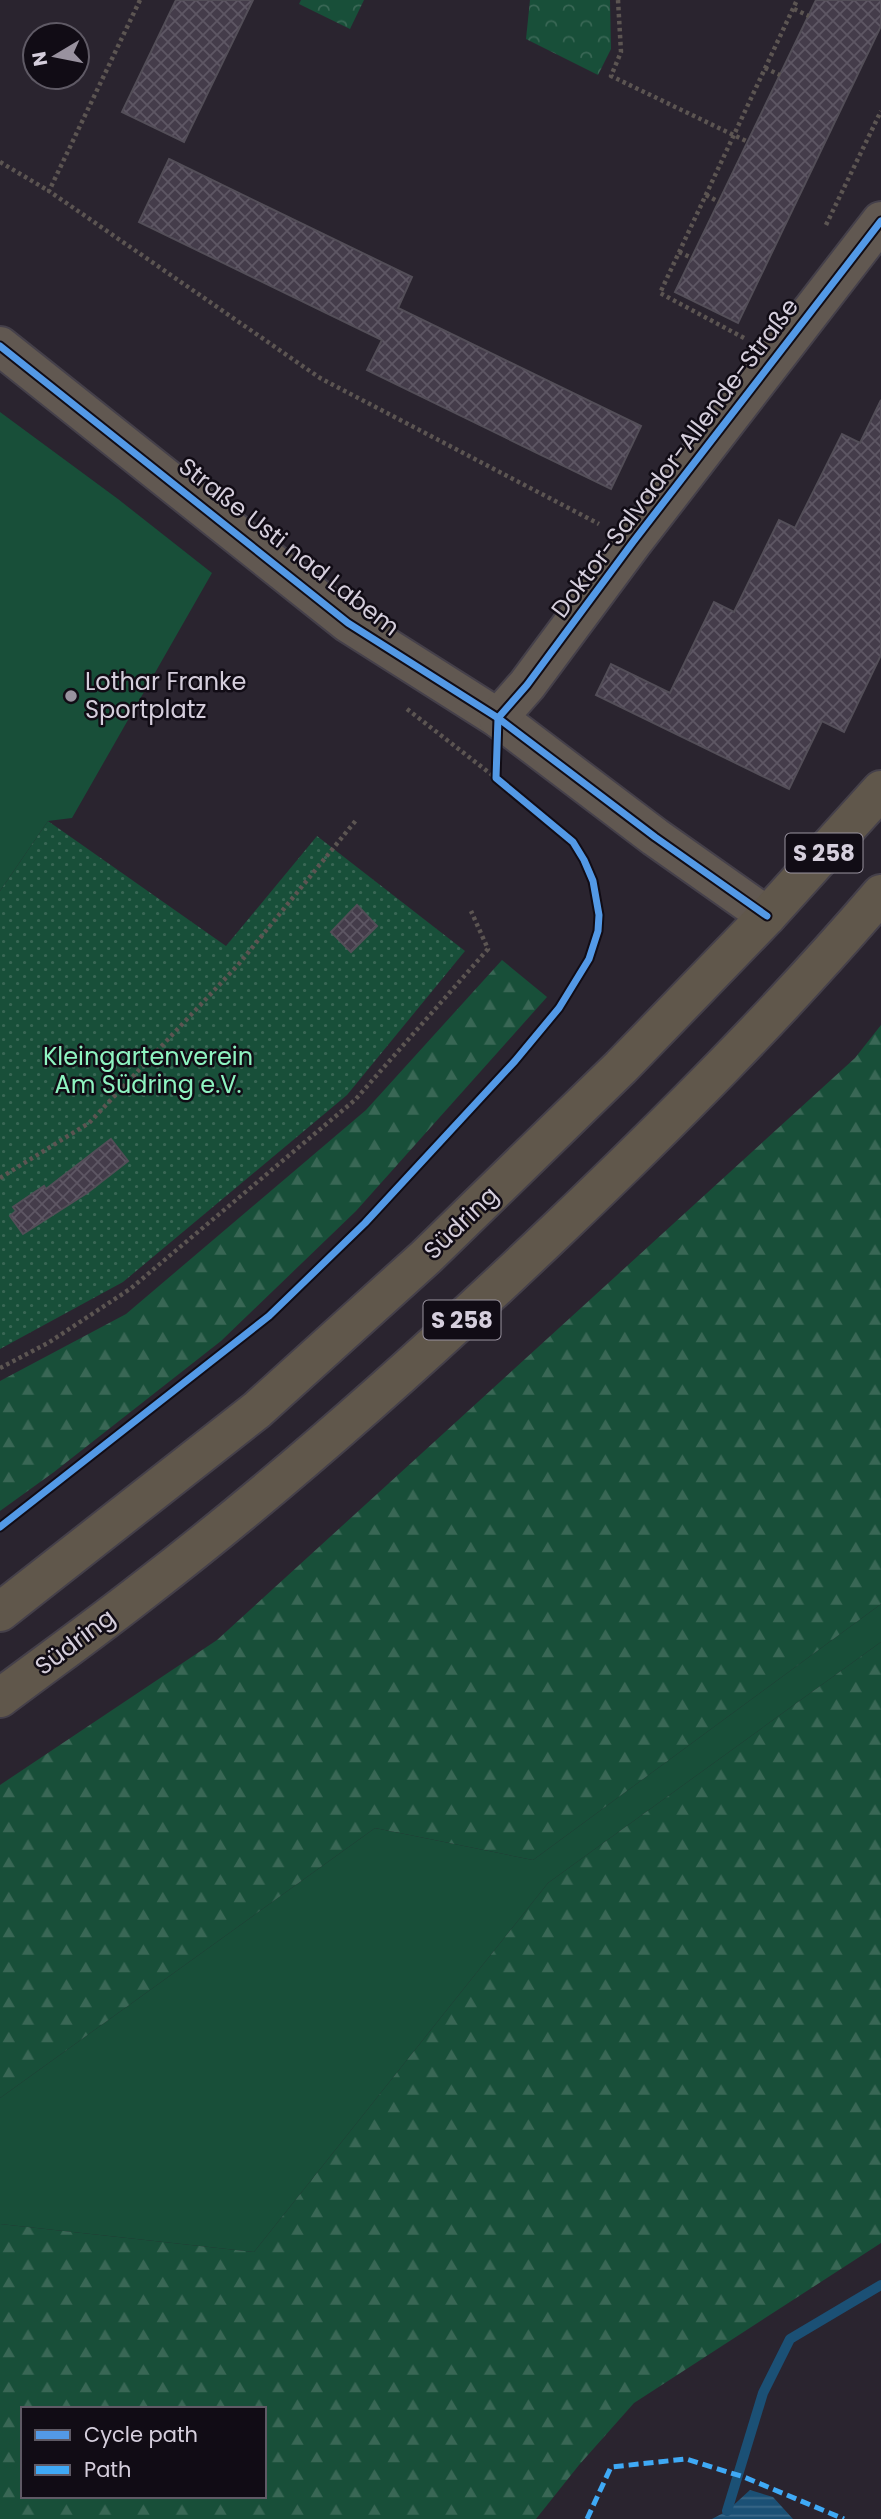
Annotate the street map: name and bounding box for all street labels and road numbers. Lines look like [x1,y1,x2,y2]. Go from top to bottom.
street label: Doktor-Salvador-Allende-Straße [543,291,806,624]
street label: Straße Usti nad Labem [172,450,407,643]
road number: S 258 [786,834,862,873]
street label: Südring [416,1179,505,1267]
road number: S 258 [424,1301,500,1340]
street label: Südring [28,1601,121,1682]

